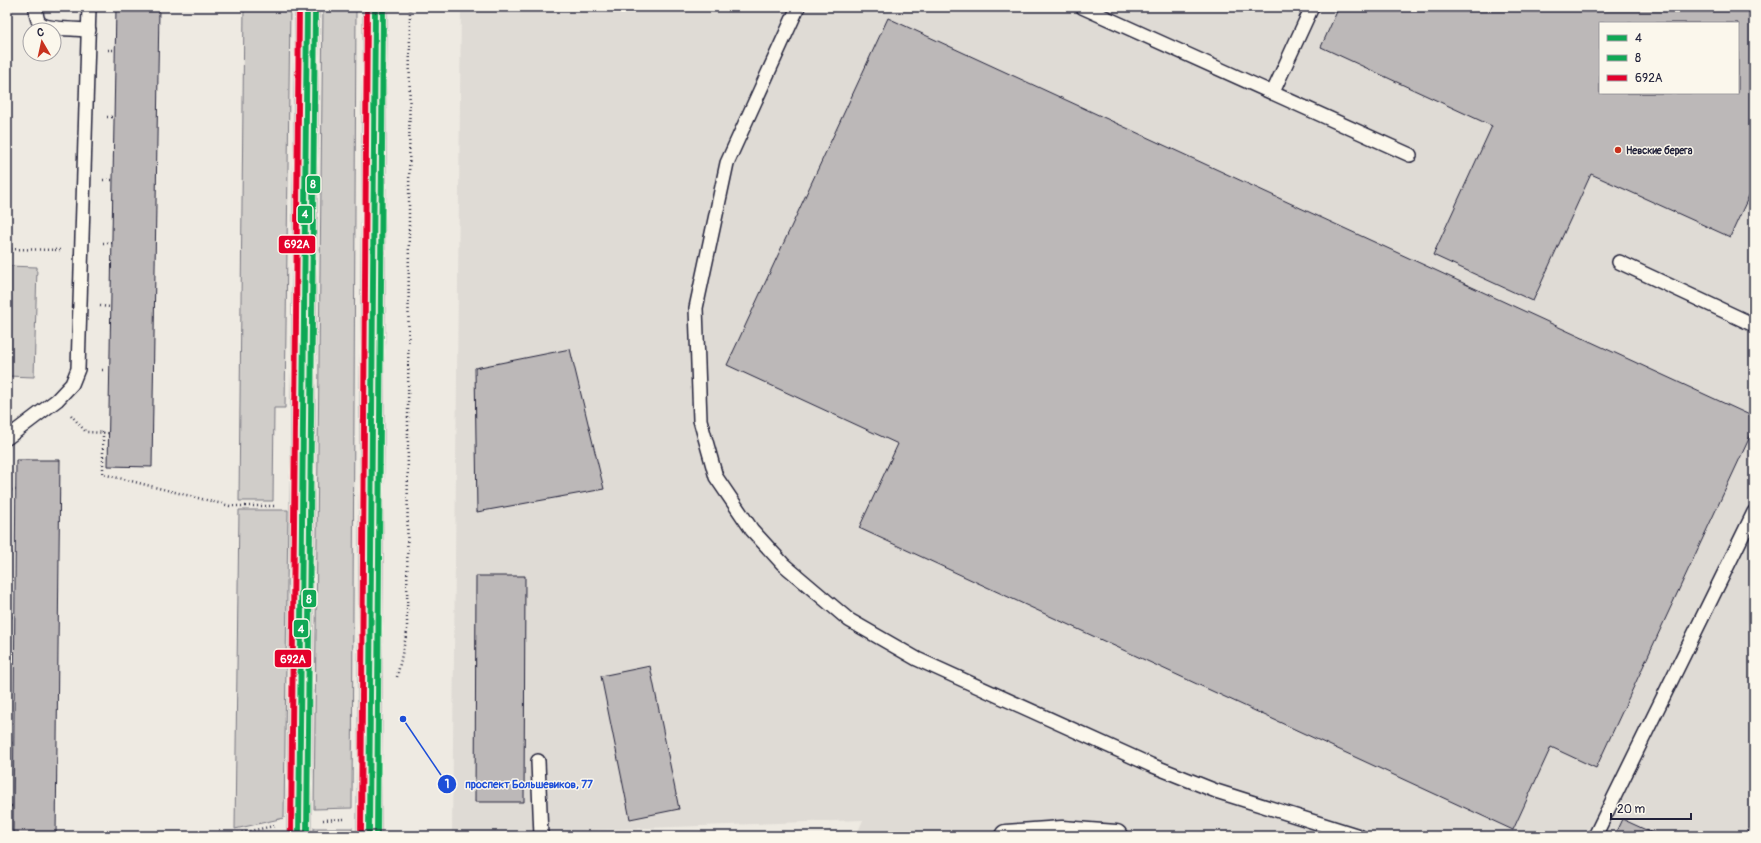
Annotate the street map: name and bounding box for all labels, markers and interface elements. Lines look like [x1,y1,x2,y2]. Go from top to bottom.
north arrow [22,22,62,62]
legend [1599,22,1739,94]
text: С [36,26,45,40]
text: 4 [1635,31,1642,46]
text: 8 [1635,51,1641,66]
text: 692А [1635,71,1663,86]
marker: Невские берега [1613,145,1623,155]
place label: Невские берега [1626,145,1693,157]
line badge: 8 [306,175,321,194]
text: 8 [310,178,316,191]
line badge: 4 [297,205,313,224]
text: 4 [301,208,309,221]
line badge: 692А [278,235,316,254]
text: 692А [284,238,311,251]
line badge: 8 [302,589,317,608]
text: 8 [306,593,312,606]
line badge: 4 [293,619,309,638]
text: 4 [297,623,305,636]
line badge: 692А [274,649,312,668]
text: 692А [280,653,307,666]
callout: проспект Большевиков, 77 [437,772,601,795]
text: 1 [445,777,449,792]
text: проспект Большевиков, 77 [465,778,593,791]
scale bar [1611,795,1691,821]
text: 20 m [1617,802,1646,817]

